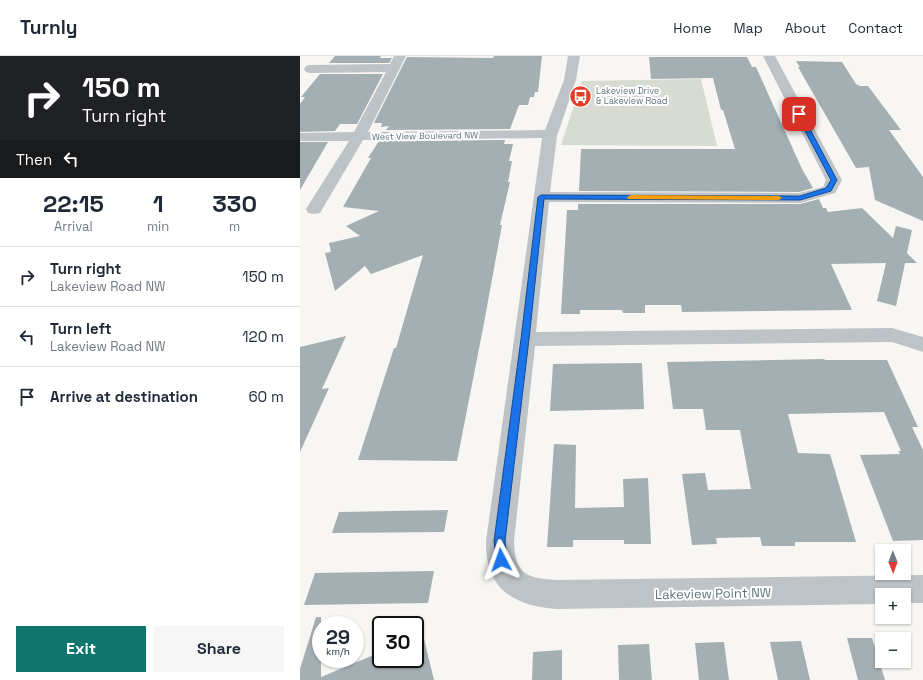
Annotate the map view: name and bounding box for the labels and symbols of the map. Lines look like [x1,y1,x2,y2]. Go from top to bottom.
bus stop icon: Lakeview Drive & Lakeview Road [568,83,594,109]
place label: Lakeview Drive & Lakeview Road [596,85,668,107]
pin [782,97,816,131]
street label: West View Boulevard NW [372,129,478,143]
position arrow [480,539,522,581]
north arrow [875,544,911,580]
street label: Lakeview Point NW [655,584,771,603]
speed limit sign: 30 [372,616,424,668]

